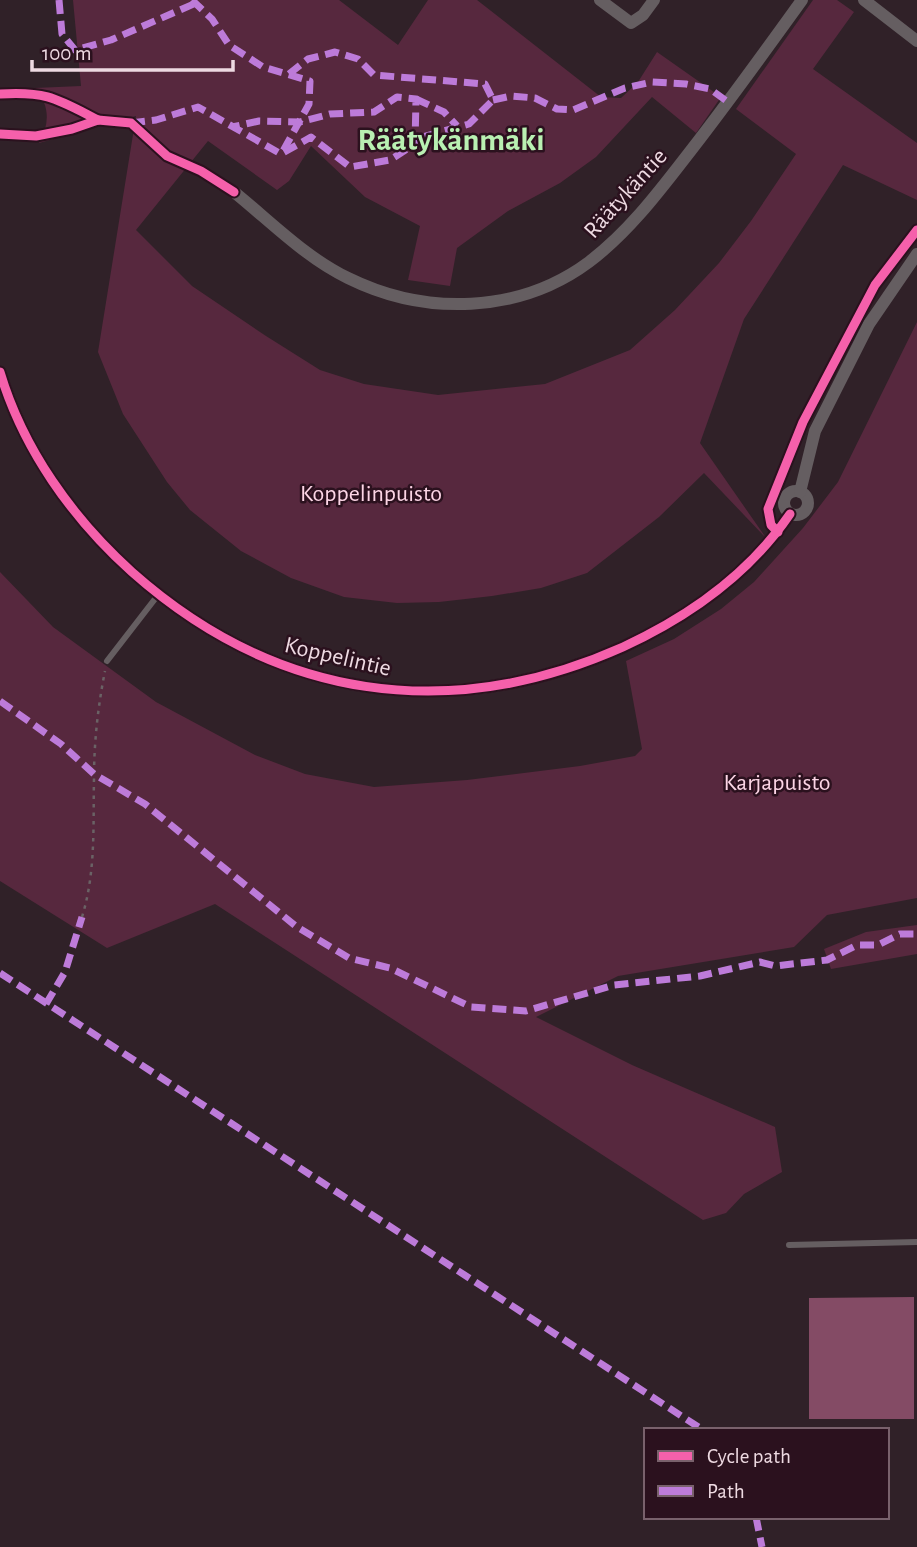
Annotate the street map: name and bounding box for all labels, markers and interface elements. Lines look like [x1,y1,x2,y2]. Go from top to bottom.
scale bar [32,28,233,72]
text: 100 m [42,43,92,64]
district label: Räätykänmäki [357,124,545,156]
street label: Räätykäntie [580,144,672,243]
park label: Koppelinpuisto [300,482,442,506]
street label: Koppelintie [282,633,393,681]
park label: Karjapuisto [723,771,831,795]
legend [644,1428,889,1519]
text: Cycle path [707,1446,791,1467]
text: Path [707,1481,745,1502]

